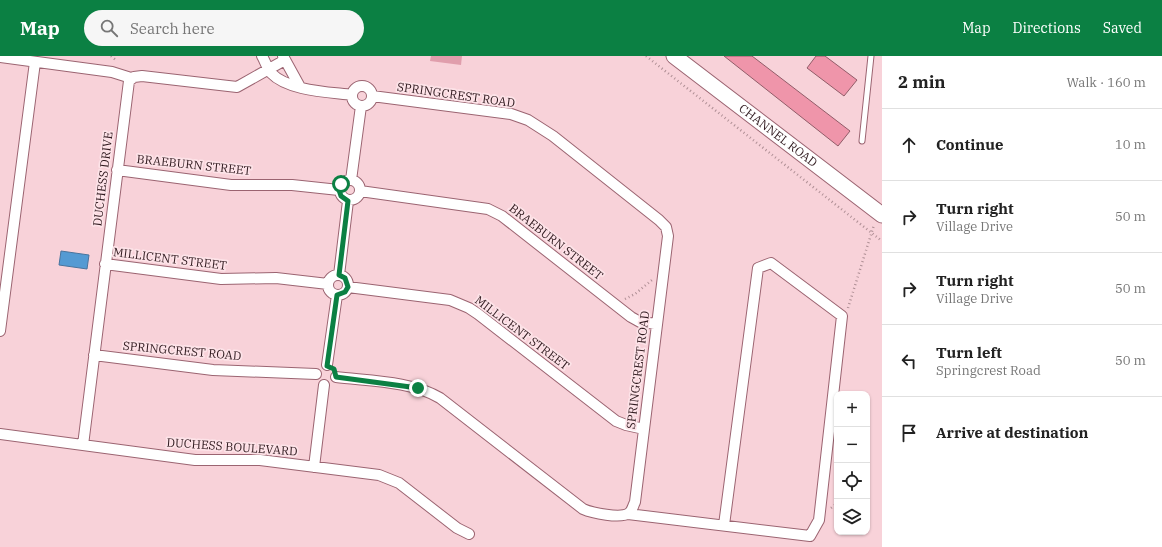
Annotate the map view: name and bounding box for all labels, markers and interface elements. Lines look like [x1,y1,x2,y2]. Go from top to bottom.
search box [84,10,364,46]
text: Map [20,16,60,40]
icon: search [98,17,120,39]
text: Search here [130,19,214,38]
text: Map [962,19,991,37]
text: Directions [1013,19,1081,37]
text: Saved [1103,19,1142,37]
text: 2 min [898,71,946,93]
text: Walk · 160 m [1067,74,1146,91]
street label: SPRINGCREST ROAD [396,79,516,110]
street label: CHANNEL ROAD [736,100,821,170]
street label: DUCHESS DRIVE [89,131,116,227]
icon: ahead [898,134,920,156]
text: Continue [936,135,1003,154]
text: 10 m [1115,136,1146,153]
street label: BRAEBURN STREET [136,151,252,178]
route start [332,175,350,193]
text: Turn right [936,199,1014,218]
street label: BRAEBURN STREET [506,200,606,283]
icon: right [898,206,920,228]
text: 50 m [1115,208,1146,225]
text: Village Drive [936,218,1013,235]
street label: MILLICENT STREET [112,244,228,273]
text: Turn right [936,271,1014,290]
icon: right [898,278,920,300]
text: 50 m [1115,280,1146,297]
text: Village Drive [936,290,1013,307]
street label: MILLICENT STREET [472,292,573,373]
street label: SPRINGCREST ROAD [623,310,652,430]
street label: SPRINGCREST ROAD [122,338,242,363]
text: Turn left [936,343,1002,362]
icon: left [898,350,920,372]
text: 50 m [1115,352,1146,369]
text: Springcrest Road [936,362,1041,379]
route end [409,379,427,397]
map controls [834,391,870,535]
button: + [834,391,870,427]
icon: arrive [898,422,920,444]
text: Arrive at destination [936,423,1088,442]
button: − [834,427,870,463]
street label: DUCHESS BOULEVARD [166,434,298,459]
button: locate [834,463,870,499]
button: layers [834,499,870,535]

